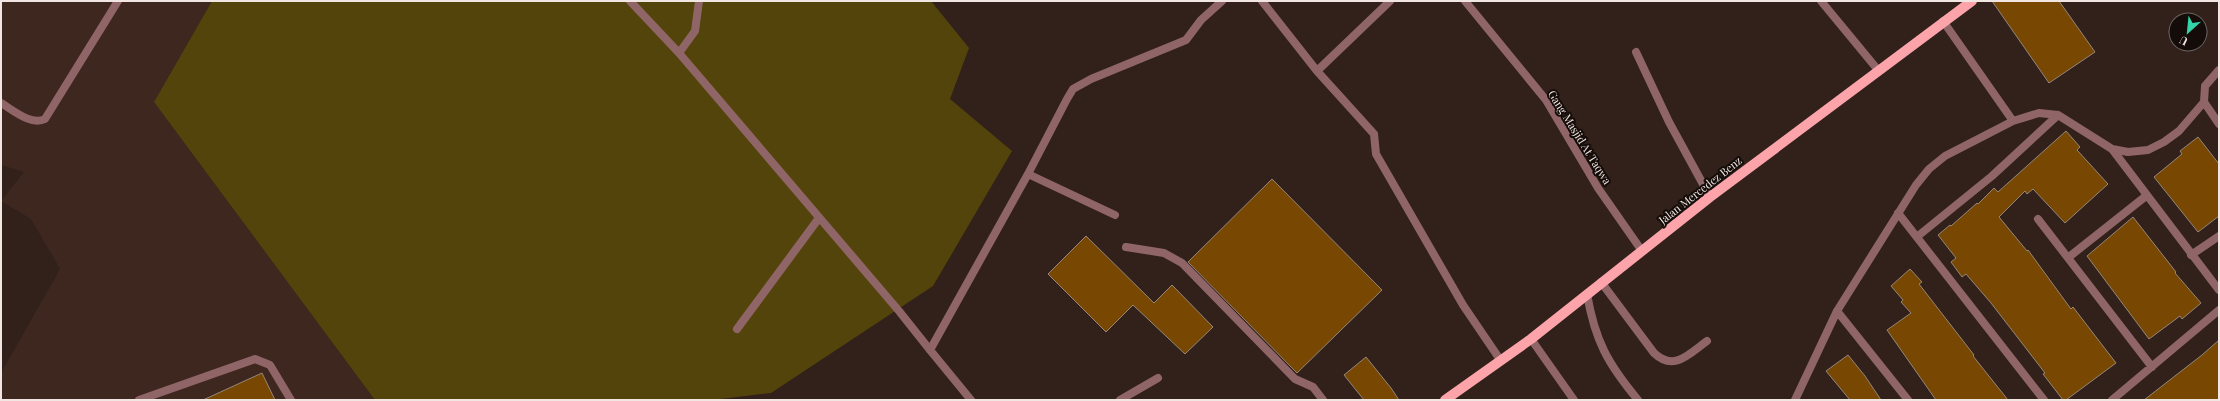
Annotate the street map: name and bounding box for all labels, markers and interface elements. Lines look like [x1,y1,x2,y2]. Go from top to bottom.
north arrow [2168,12,2208,52]
text: U [2176,33,2190,50]
street label: Gang Masjid At Taqwa [1545,87,1615,187]
street label: Jalan Mercedez Benz [1655,153,1745,228]

